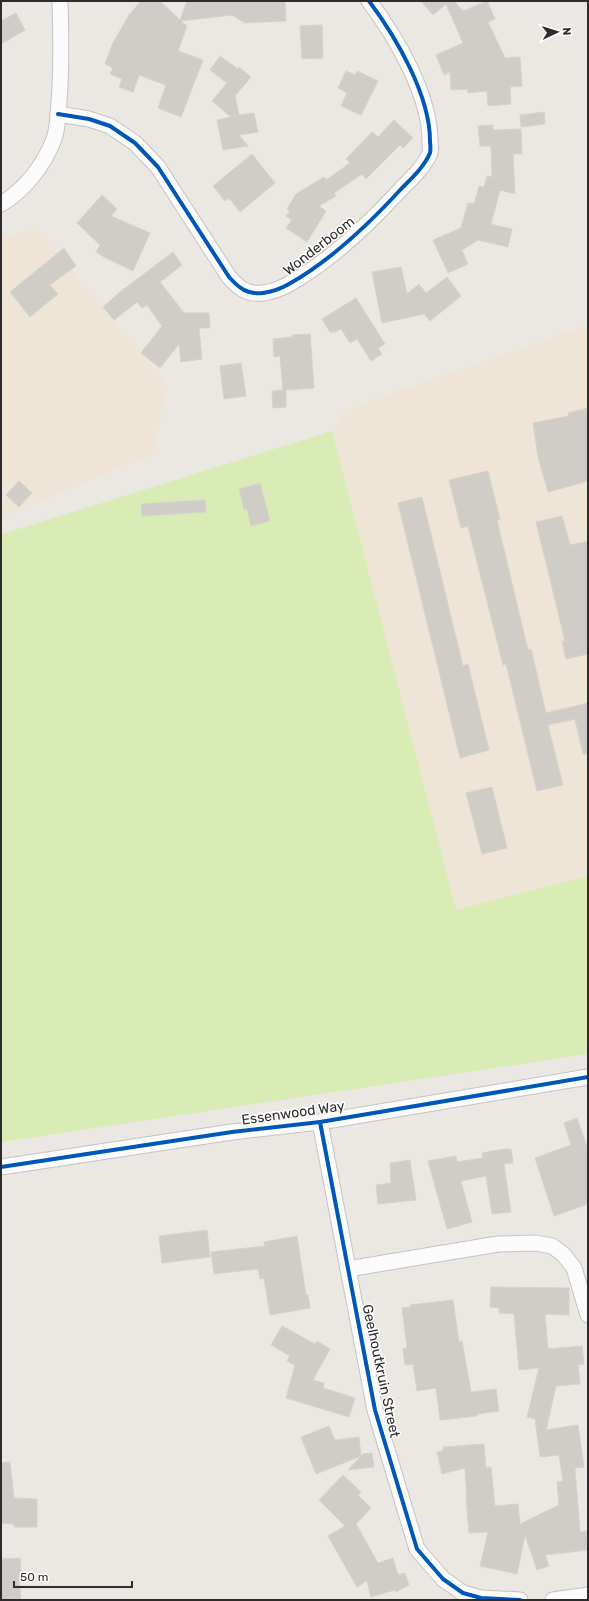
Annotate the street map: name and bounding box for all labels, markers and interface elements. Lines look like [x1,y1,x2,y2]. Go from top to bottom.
north arrow [537,12,577,52]
text: N [560,27,573,36]
street label: Wonderboom [280,213,358,279]
street label: Essenwood Way [240,1097,346,1129]
street label: Geelhoutkruin Street [359,1303,404,1440]
scale bar [14,1563,132,1589]
text: 50 m [20,1570,48,1584]

